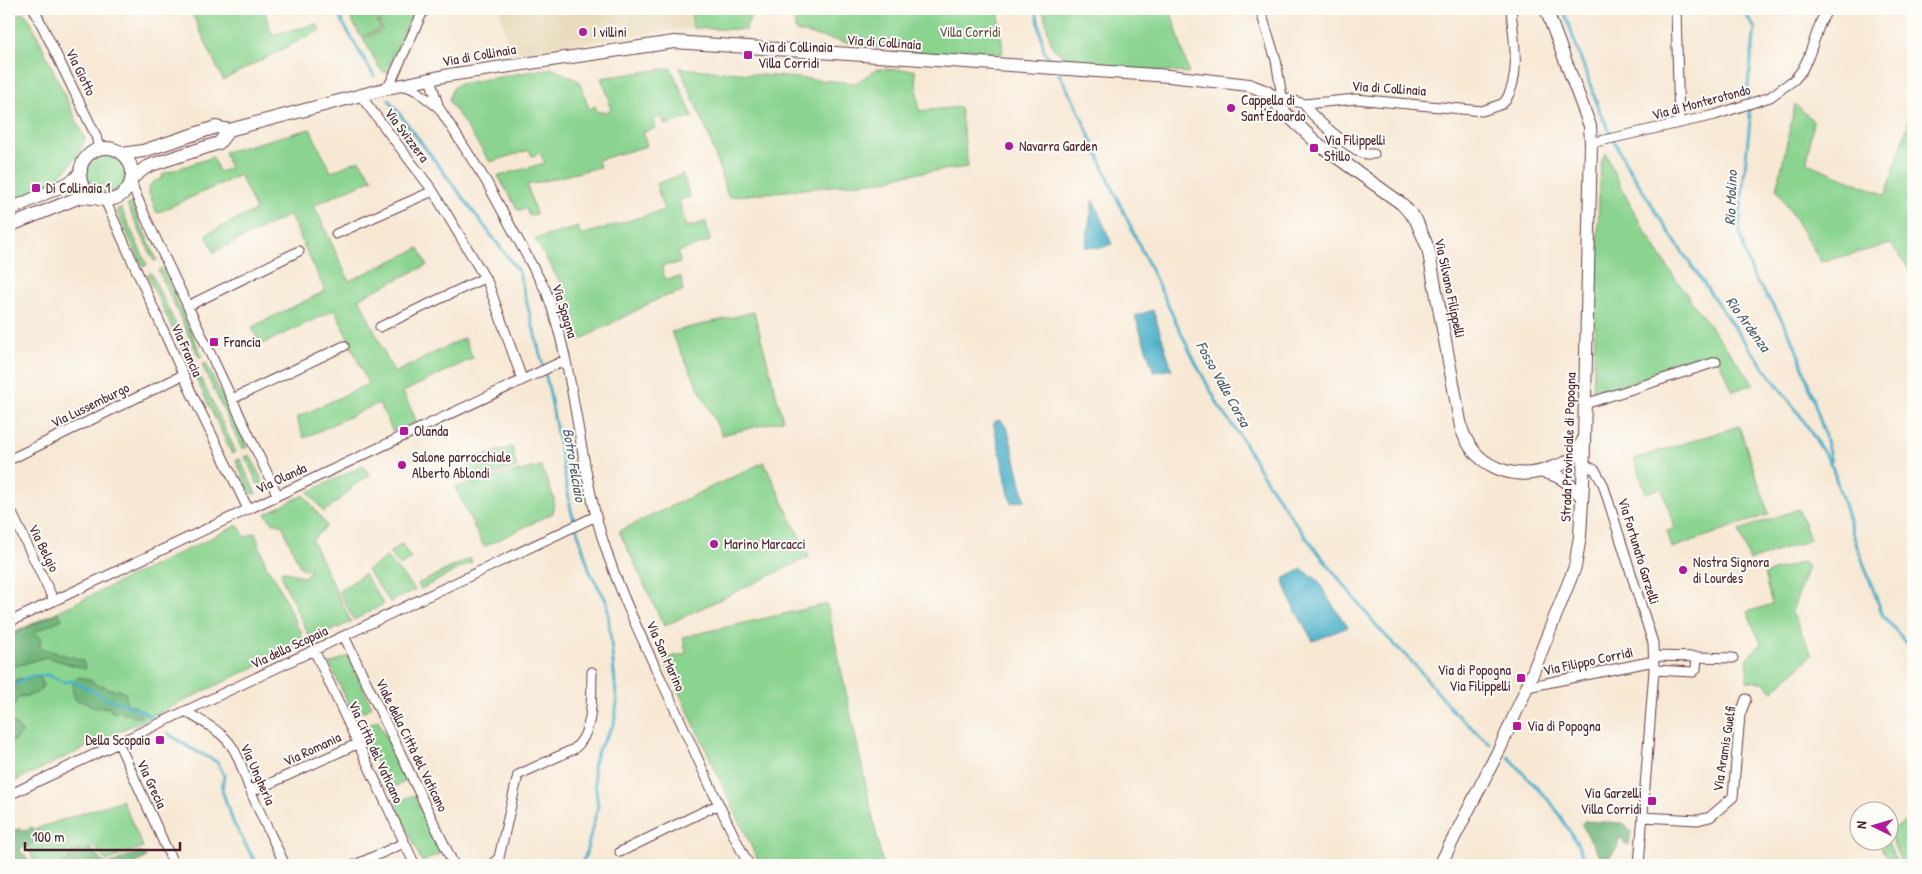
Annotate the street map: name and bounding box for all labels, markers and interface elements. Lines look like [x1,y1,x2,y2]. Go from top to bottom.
place label: I villini [593,22,627,41]
park label: Villa Corridi [939,22,1001,41]
marker: I villini [577,26,589,38]
street label: Via di Collinaia [846,29,922,54]
place label: Via di Collinaia Villa Corridi [758,37,833,72]
street label: Via di Collinaia [441,39,518,70]
street label: Via Giotto [62,45,101,99]
marker: Via di Collinaia Villa Corridi [742,49,754,61]
street label: Via di Collinaia [1351,75,1427,100]
street label: Via di Monterotondo [1650,79,1753,124]
place label: Cappella di Sant'Edoardo [1241,90,1306,125]
marker: Cappella di Sant'Edoardo [1225,102,1237,114]
street label: Via Svizzera [381,104,434,166]
place label: Via Filippelli Stillo [1324,130,1386,165]
place label: Navarra Garden [1019,136,1097,155]
marker: Navarra Garden [1003,140,1015,152]
marker: Via Filippelli Stillo [1308,142,1320,154]
water label: Rio Molino [1719,169,1742,226]
place label: Di Collinaia 1 [46,178,110,197]
marker: Di Collinaia 1 [30,182,42,194]
street label: Via Silvano Filippelli [1430,236,1470,340]
street label: Via Spagna [547,281,583,341]
water label: Rio Ardenza [1721,292,1777,357]
street label: Via Francia [167,320,208,380]
place label: Francia [223,332,261,351]
marker: Francia [208,336,220,348]
water label: Fosso Valle Corsa [1191,337,1257,432]
street label: Strada Provinciale di Popogna [1555,371,1581,522]
street label: Via Lussemburgo [47,377,133,433]
place label: Olanda [414,421,449,440]
marker: Olanda [398,425,410,437]
water label: Botro Felciaio [558,427,591,504]
place label: Salone parrocchiale Alberto Ablondi [412,447,511,482]
street label: Via Olanda [252,457,310,498]
marker: Salone parrocchiale Alberto Ablondi [396,459,408,471]
street label: Via Fortunato Garzelli [1614,495,1665,606]
street label: Via Belgio [24,521,64,576]
place label: Marino Marcacci [724,534,806,553]
marker: Marino Marcacci [708,538,720,550]
place label: Nostra Signora di Lourdes [1693,552,1770,587]
marker: Nostra Signora di Lourdes [1677,564,1689,576]
street label: Via San Marino [642,617,691,694]
street label: Via della Scopaia [247,620,331,674]
street label: Via Filippo Corridi [1541,642,1635,680]
place label: Via di Popogna Via Filippelli [1437,660,1512,696]
marker: Via di Popogna Via Filippelli [1515,672,1527,684]
street label: Viale della Città del Vaticano [372,675,453,815]
street label: Via Città del Vaticano [344,697,409,806]
street label: Via Aramis Guelfi [1707,705,1740,793]
place label: Via di Popogna [1527,716,1601,736]
marker: Via di Popogna [1511,720,1523,732]
street label: Via Romania [280,727,344,770]
place label: Della Scopaia [85,730,151,750]
marker: Della Scopaia [154,734,166,746]
street label: Via Ungheria [236,740,281,808]
street label: Via Grecia [133,756,172,812]
place label: Via Garzelli Villa Corridi [1580,783,1642,818]
marker: Via Garzelli Villa Corridi [1646,795,1658,807]
north arrow [1850,802,1900,852]
scale bar [25,819,180,851]
text: N [1851,820,1870,829]
text: 100 m [32,826,65,847]

